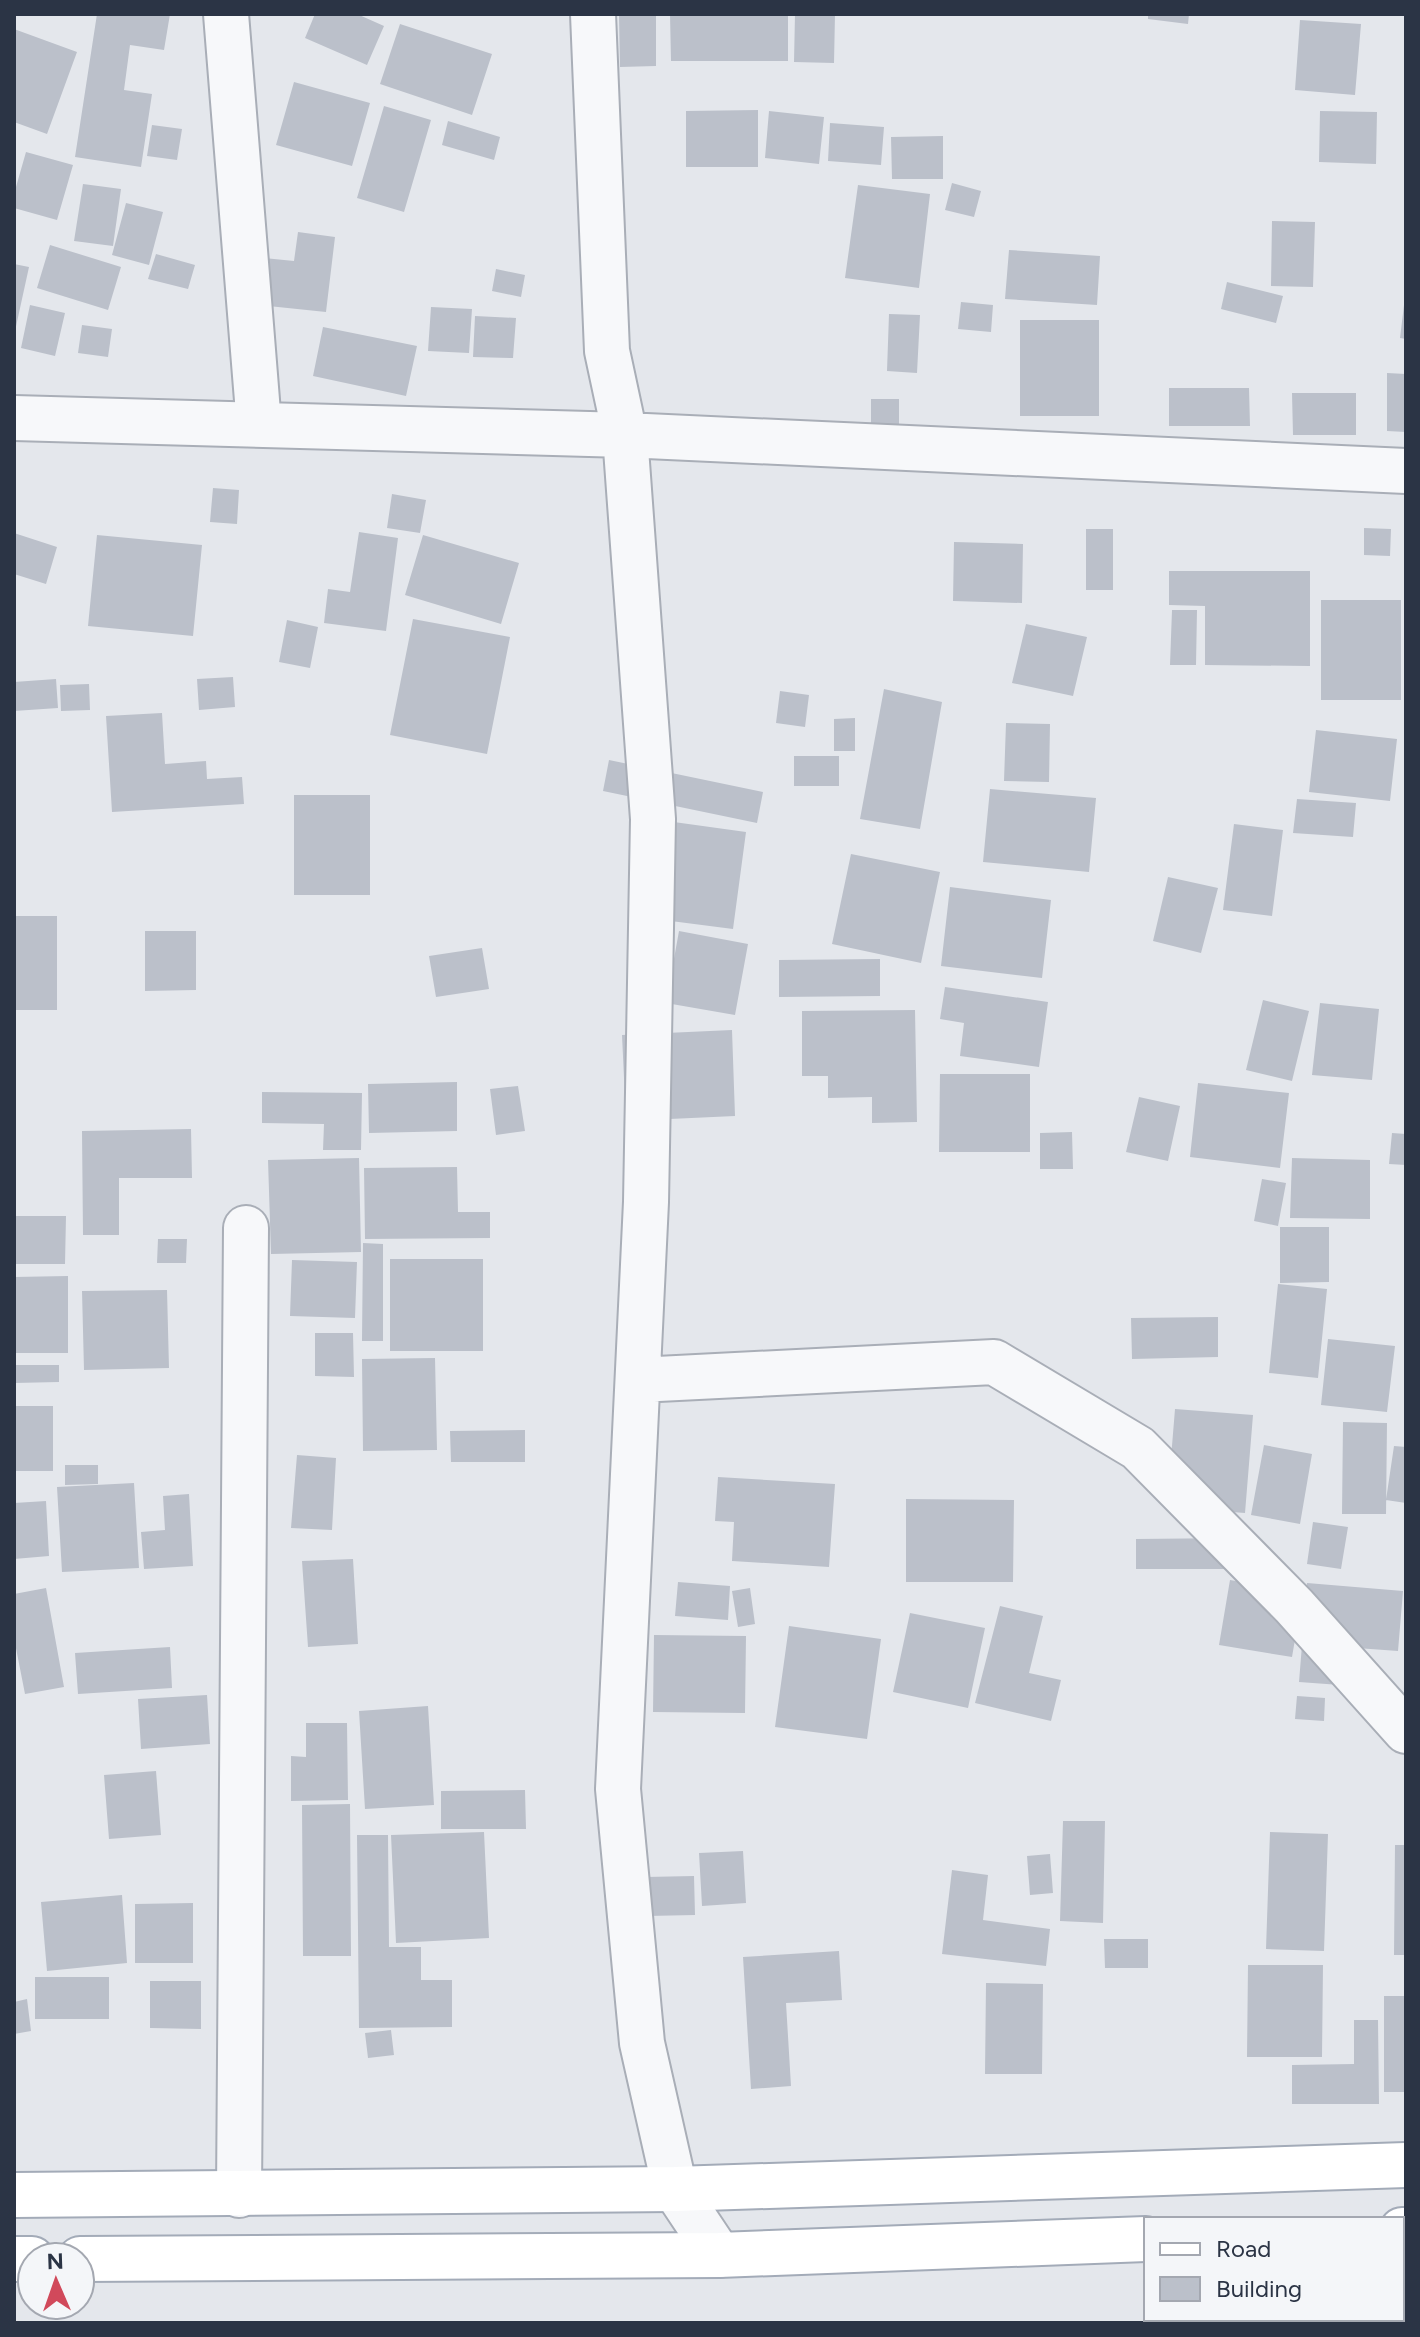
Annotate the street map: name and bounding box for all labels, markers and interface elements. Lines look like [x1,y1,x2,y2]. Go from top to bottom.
legend [1144,2217,1404,2321]
text: Road [1216,2234,1271,2263]
north arrow [16,2241,96,2321]
text: N [46,2248,64,2275]
text: Building [1216,2274,1302,2303]

